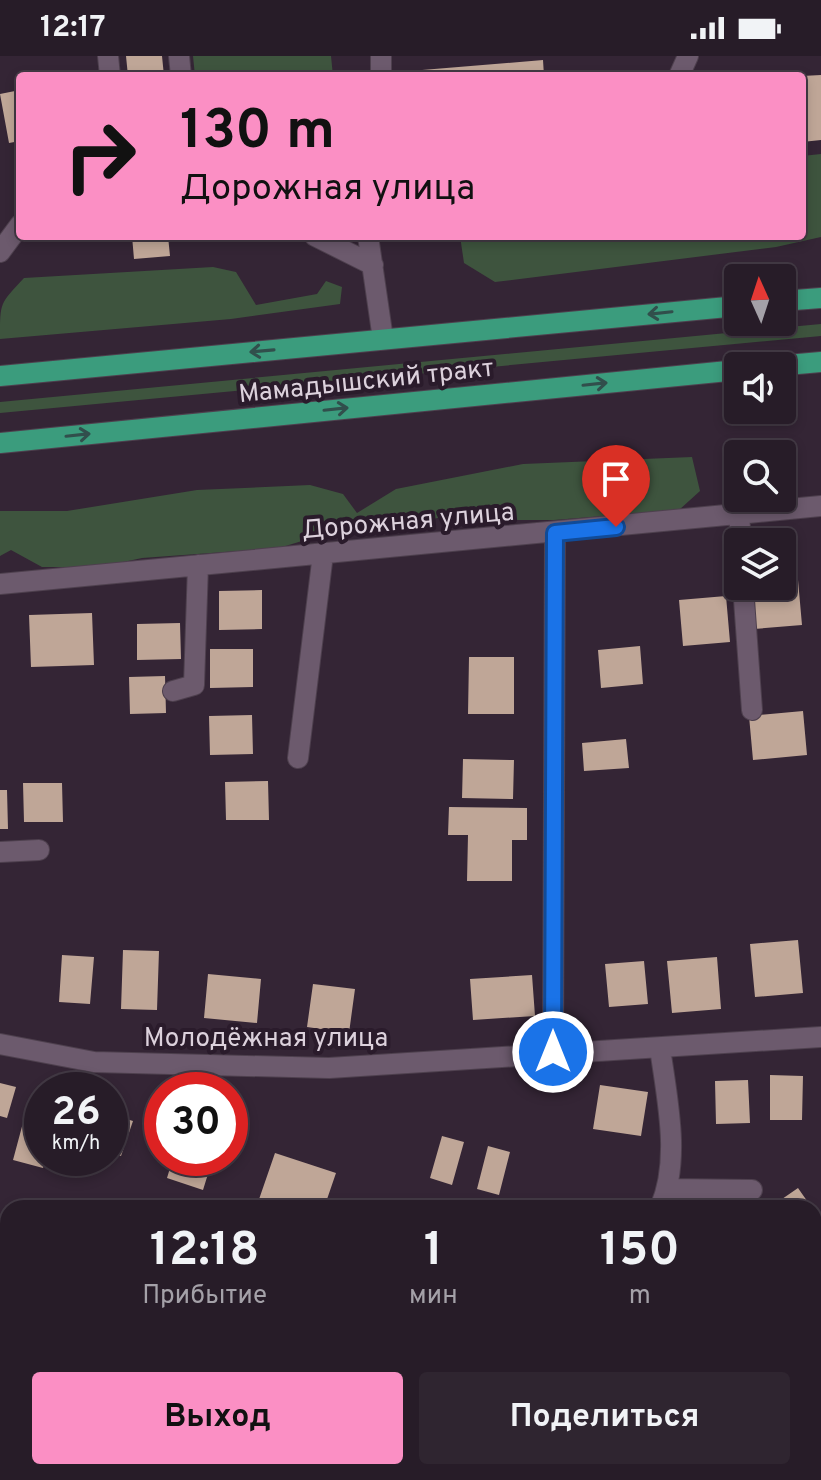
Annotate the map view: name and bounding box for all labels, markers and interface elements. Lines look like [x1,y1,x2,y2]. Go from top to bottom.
text: 12:17 [40,10,106,47]
text: 130 m [180,98,335,168]
icon: right [48,104,152,208]
text: Дорожная улица [180,167,475,213]
north arrow [724,264,796,336]
map controls [724,264,796,600]
one-way arrow [647,306,674,321]
one-way arrow [249,343,276,358]
button: sound [724,352,796,424]
street label: Мамадышский тракт [237,353,495,412]
one-way arrow [581,376,608,391]
one-way arrow [322,402,349,417]
one-way arrow [64,427,91,442]
button: search [724,440,796,512]
pin [582,445,650,527]
icon: arrive [594,457,638,501]
street label: Дорожная улица [301,497,516,548]
button: layers [724,528,796,600]
position arrow [511,1010,595,1094]
street label: Молодёжная улица [144,1023,388,1056]
speed limit sign: 30 [144,1072,248,1176]
text: 26 [51,1089,101,1139]
text: km/h [52,1131,100,1157]
text: 12:18 [150,1222,259,1282]
text: 1 [424,1222,443,1282]
text: 150 [600,1222,680,1282]
text: Прибытие [142,1280,267,1313]
text: мин [409,1280,458,1313]
text: m [629,1280,651,1313]
button: Выход [32,1372,403,1464]
button: Поделиться [419,1372,790,1464]

